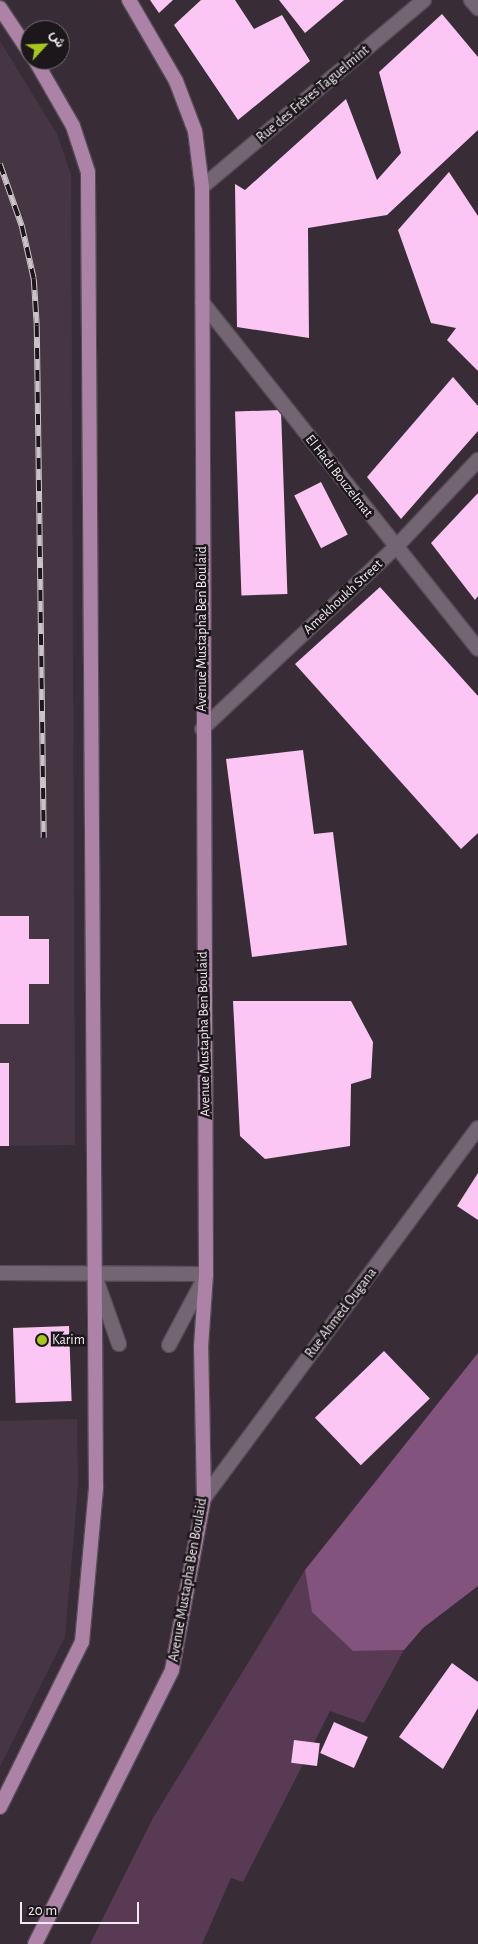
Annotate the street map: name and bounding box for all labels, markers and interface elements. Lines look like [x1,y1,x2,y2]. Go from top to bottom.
north arrow [20,20,70,70]
text: ش [48,28,68,50]
street label: Rue des Frères Taguelmint [253,42,373,146]
street label: El Hadi Bouzelmat [302,431,376,521]
street label: Avenue Mustapha Ben Boulaid [194,546,210,712]
street label: Amekhoukh Street [300,556,386,638]
street label: Avenue Mustapha Ben Boulaid [194,951,214,1117]
street label: Rue Ahmed Ougana [302,1265,380,1361]
place label: Karim [52,1332,85,1348]
marker: Karim [36,1334,48,1346]
street label: Avenue Mustapha Ben Boulaid [165,1497,211,1663]
scale bar [22,1892,141,1924]
text: 20 m [28,1903,57,1918]

